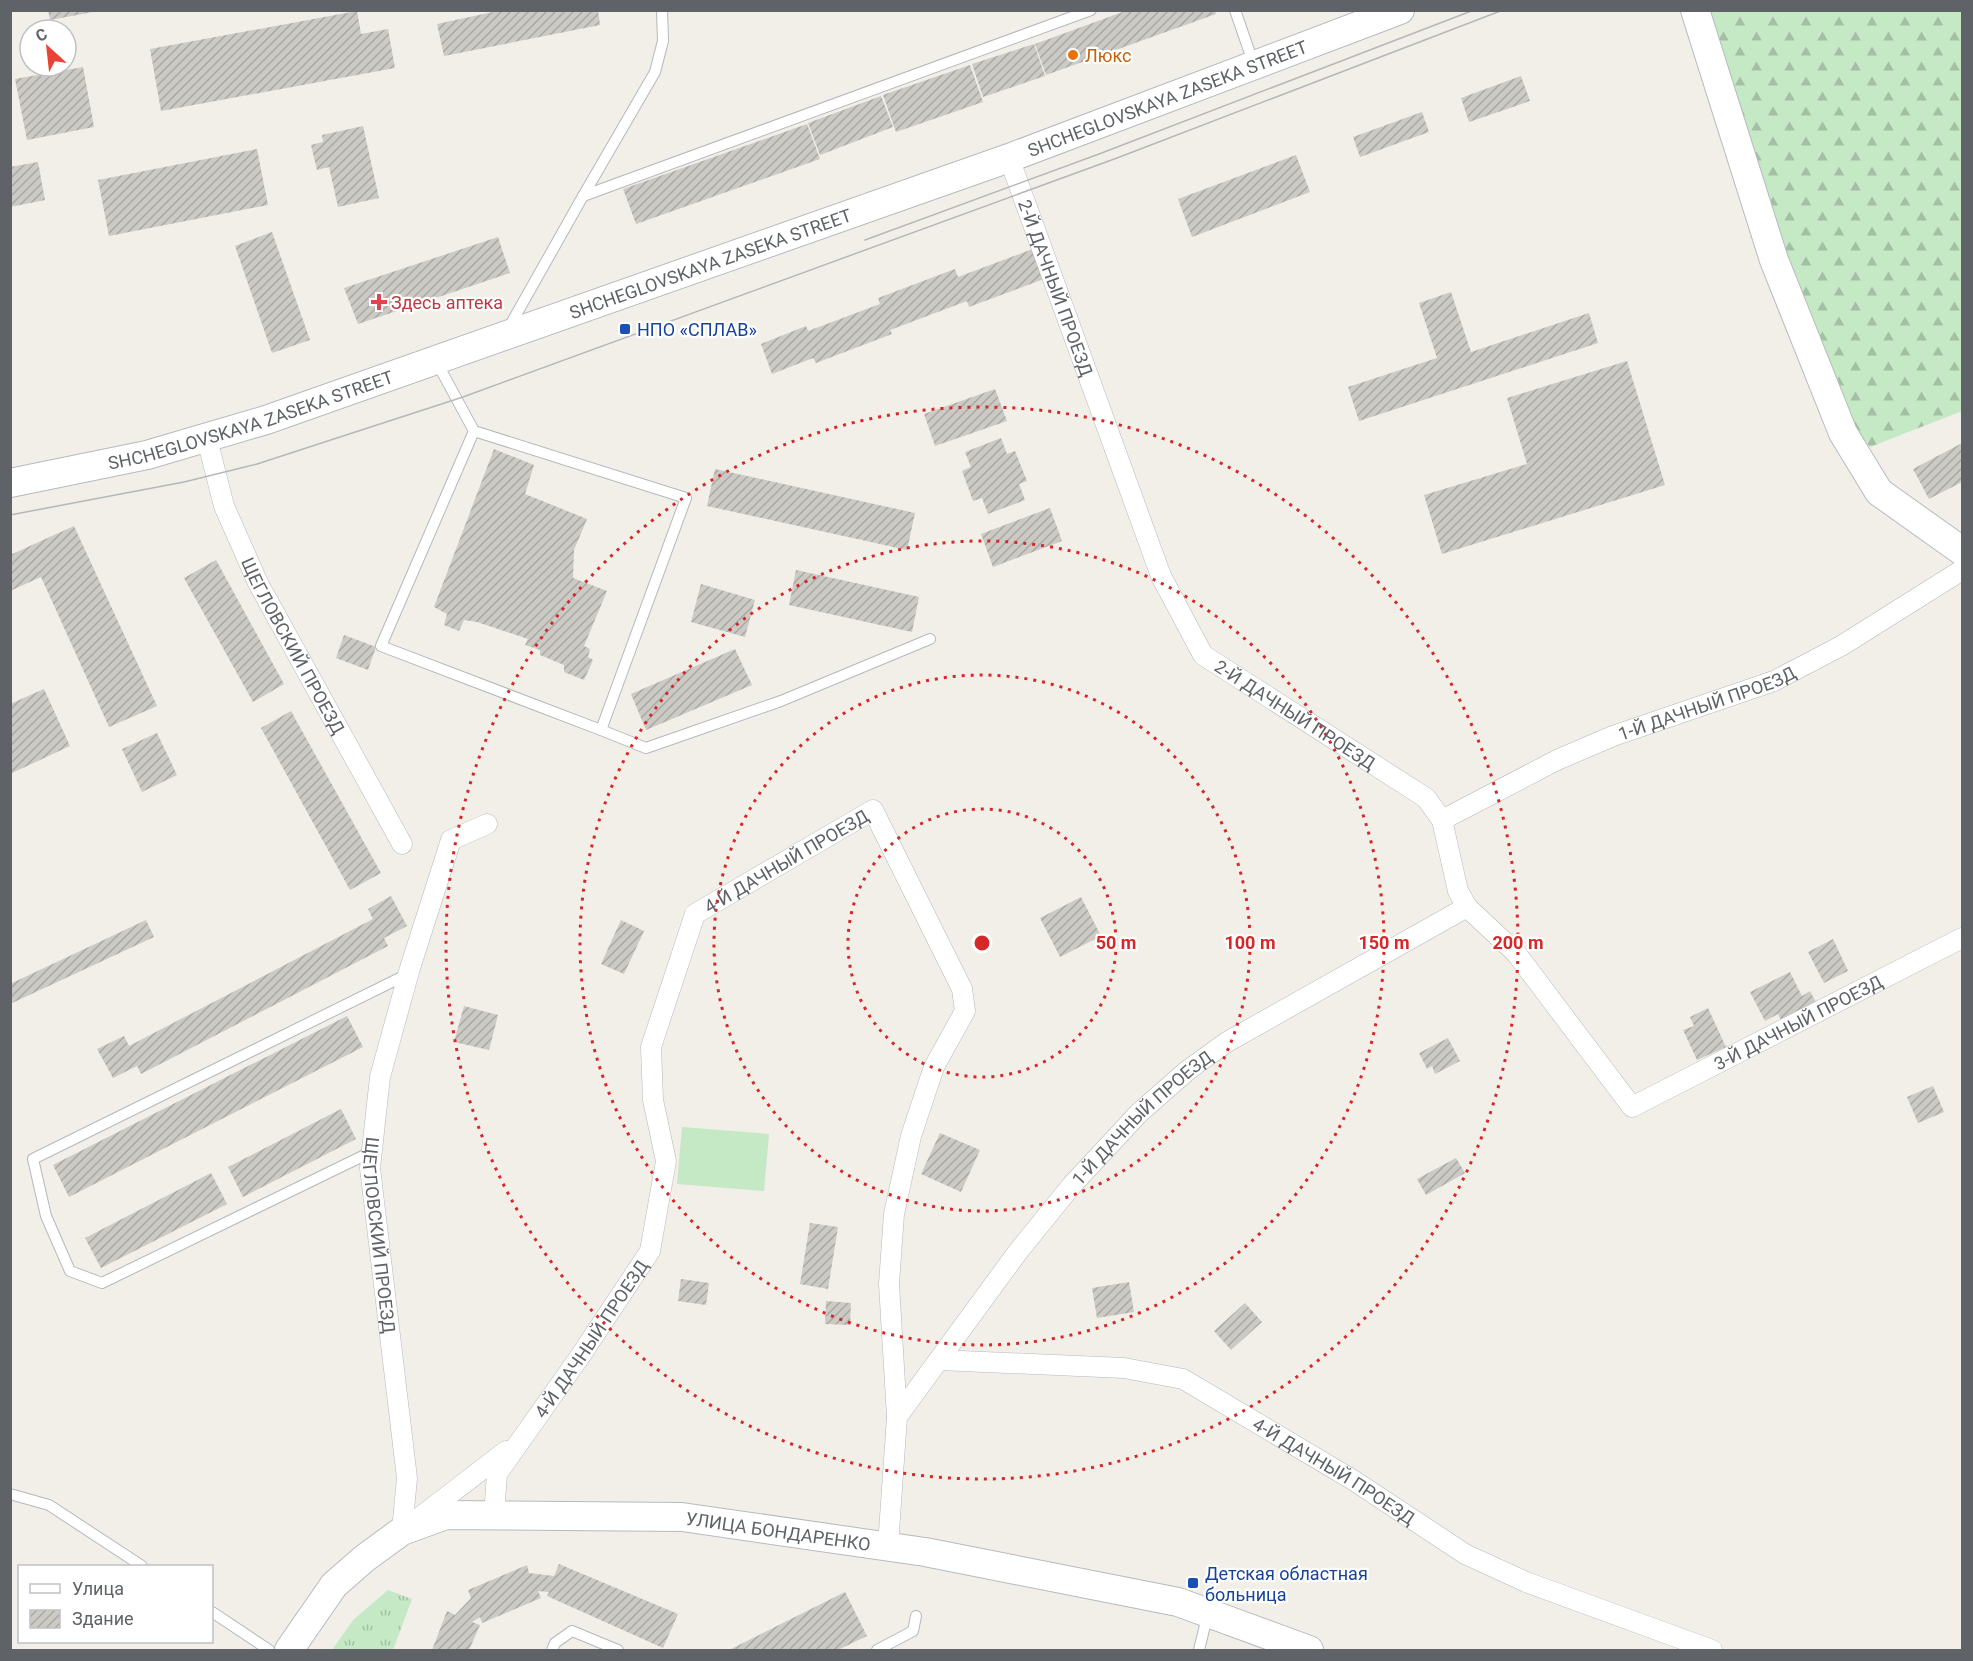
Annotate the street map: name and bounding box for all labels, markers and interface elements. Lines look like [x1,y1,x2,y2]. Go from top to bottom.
north arrow [18,18,78,78]
text: С [32,24,50,46]
street label: SHCHEGLOVSKAYA ZASEKA STREET [1024,36,1310,161]
place label: Люкс [1085,45,1131,66]
marker: Люкс [1066,48,1080,62]
street label: 2-Й ДАЧНЫЙ ПРОЕЗД [1014,196,1098,379]
street label: SHCHEGLOVSKAYA ZASEKA STREET [567,204,854,323]
place label: Здесь аптека [391,292,503,313]
marker: Здесь аптека [372,295,386,309]
place label: НПО «СПЛАВ» [637,319,757,340]
marker: НПО «СПЛАВ» [618,322,632,336]
street label: SHCHEGLOVSKAYA ZASEKA STREET [106,365,396,473]
street label: ЩЕГЛОВСКИЙ ПРОЕЗД [237,554,350,738]
street label: 2-Й ДАЧНЫЙ ПРОЕЗД [1211,655,1380,774]
street label: 1-Й ДАЧНЫЙ ПРОЕЗД [1615,661,1799,744]
street label: 4-Й ДАЧНЫЙ ПРОЕЗД [700,804,872,917]
text: 50 m [1096,932,1136,953]
text: 100 m [1224,932,1276,953]
text: 150 m [1358,932,1410,953]
text: 200 m [1492,932,1544,953]
centre of rings [972,933,992,953]
street label: 3-Й ДАЧНЫЙ ПРОЕЗД [1710,970,1886,1074]
street label: 1-Й ДАЧНЫЙ ПРОЕЗД [1067,1045,1216,1189]
street label: ЩЕГЛОВСКИЙ ПРОЕЗД [359,1136,400,1335]
street label: 4-Й ДАЧНЫЙ ПРОЕЗД [530,1255,652,1422]
street label: 4-Й ДАЧНЫЙ ПРОЕЗД [1249,1413,1420,1529]
street label: УЛИЦА БОНДАРЕНКО [684,1507,872,1555]
place label: Детская областная больница [1205,1563,1368,1605]
legend [18,1565,213,1643]
marker: Детская областная больница [1186,1576,1200,1590]
text: Улица [72,1578,124,1599]
text: Здание [72,1608,134,1629]

